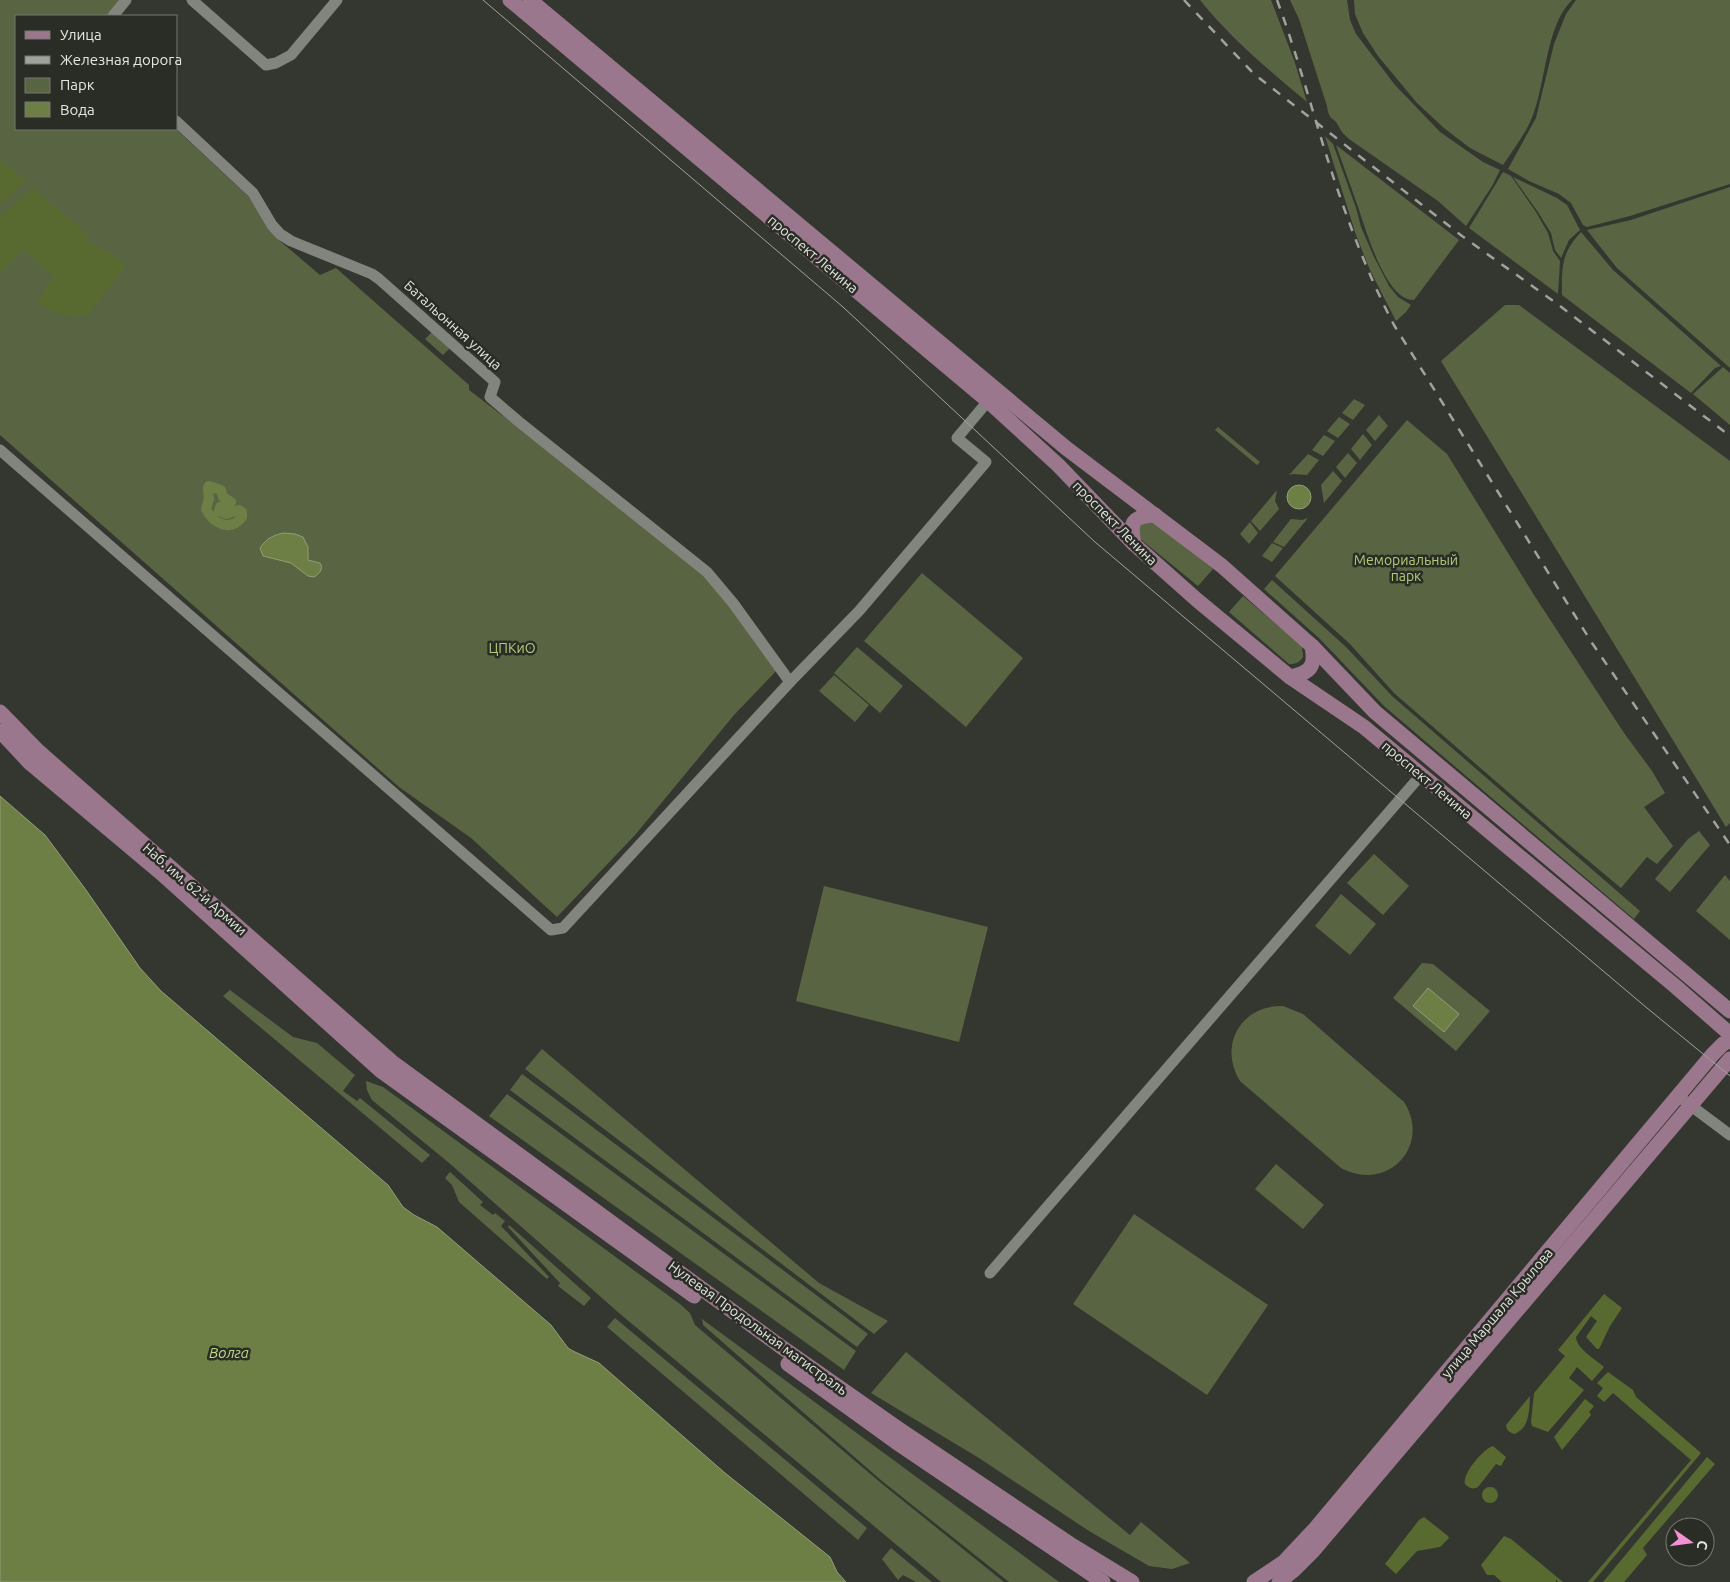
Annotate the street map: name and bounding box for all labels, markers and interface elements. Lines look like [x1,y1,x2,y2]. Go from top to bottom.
legend [15,15,178,130]
text: Улица [60,26,102,43]
text: Железная дорога [60,51,182,68]
text: Парк [60,76,95,93]
text: Вода [60,101,95,118]
street label: проспект Ленина [765,212,861,296]
street label: Батальонная улица [401,277,505,373]
street label: проспект Ленина [1070,478,1160,568]
park label: Мемориальный парк [1354,552,1458,584]
park label: ЦПКиО [488,640,536,656]
street label: проспект Ленина [1379,738,1475,822]
street label: Наб. им. 62-й Армии [140,840,250,938]
street label: улица Маршала Крылова [1438,1245,1556,1381]
street label: Нулевая Продольная магистраль [666,1258,850,1398]
water label: Волга [209,1344,249,1361]
north arrow [1665,1517,1715,1567]
text: С [1694,1539,1711,1551]

